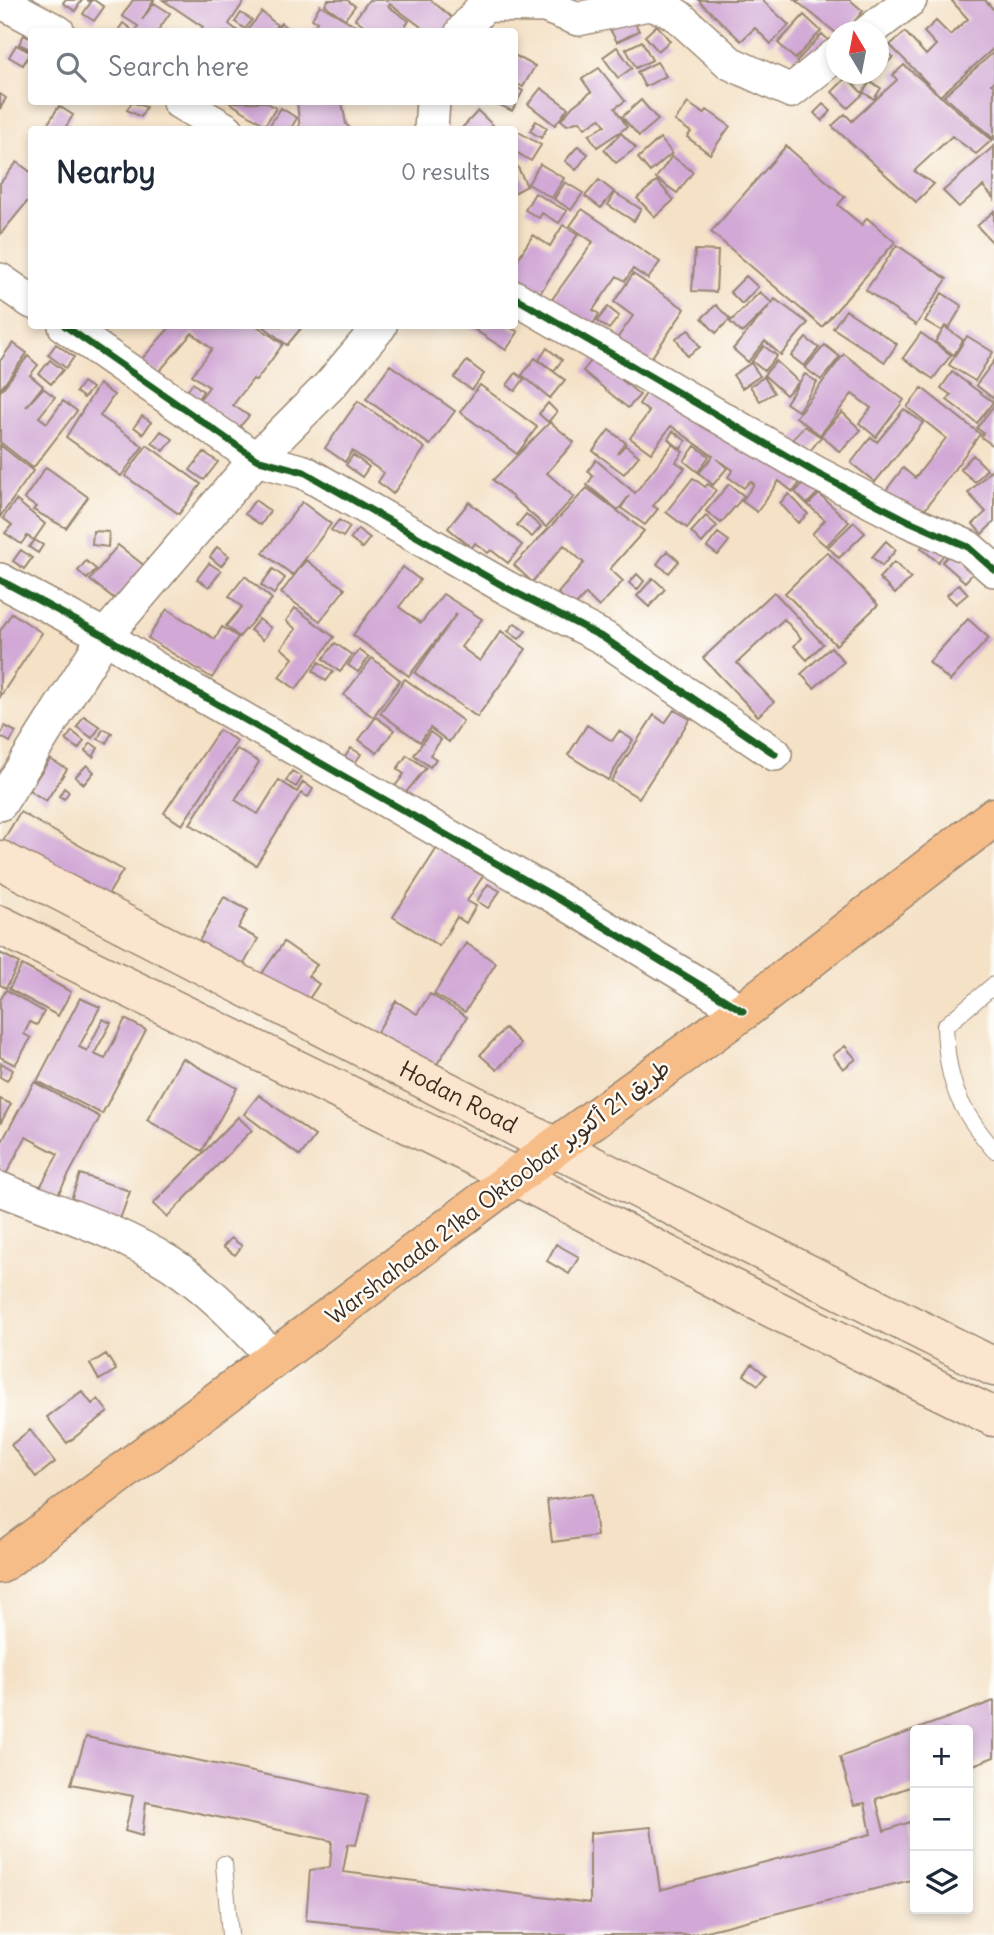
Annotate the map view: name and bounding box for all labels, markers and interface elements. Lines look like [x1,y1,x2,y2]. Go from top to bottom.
north arrow [826,21,889,84]
search box [28,28,518,105]
icon: search [52,48,90,86]
text: Search here [108,50,249,83]
text: Nearby [56,153,156,191]
text: 0 results [401,157,490,186]
street label: Warshahada 21ka Oktoobar طريق 21 أكتوبر [320,1053,676,1331]
street label: Hodan Road [395,1054,522,1139]
map controls [910,1725,973,1914]
button: + [910,1725,973,1788]
button: − [910,1788,973,1851]
button: layers [910,1851,973,1914]

